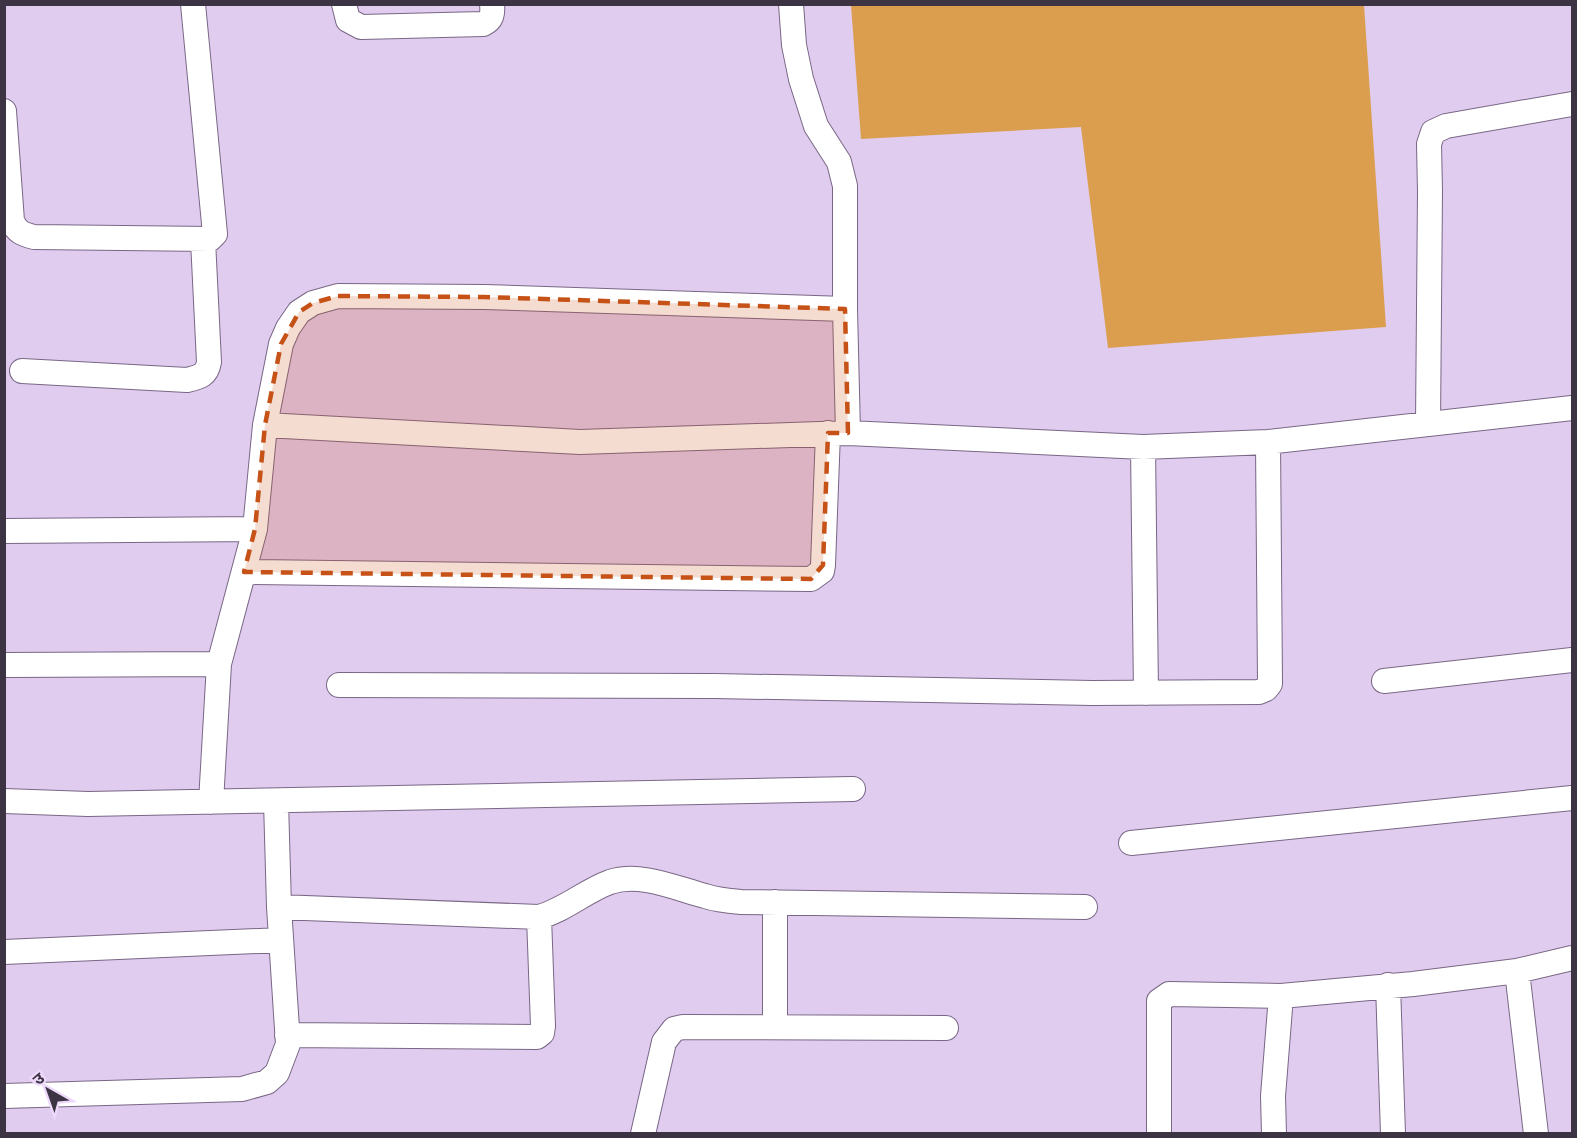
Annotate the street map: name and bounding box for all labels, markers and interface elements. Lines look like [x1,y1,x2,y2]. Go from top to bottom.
north arrow [18,1060,78,1120]
text: उ [28,1067,49,1089]

